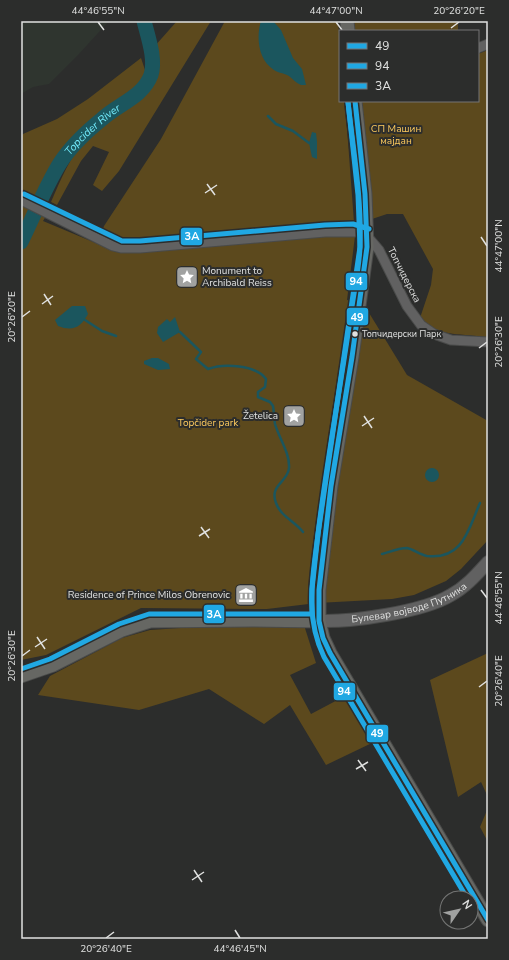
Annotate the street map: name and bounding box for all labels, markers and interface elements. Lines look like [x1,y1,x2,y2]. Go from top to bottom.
text: 44°46'55"N [71,4,125,18]
text: 44°47'00"N [309,4,363,18]
text: 20°26'20"E [433,4,485,18]
legend [339,30,479,102]
text: 49 [375,38,389,54]
text: 94 [375,58,389,74]
text: 3A [375,78,391,94]
water label: Topcider River [61,100,124,158]
park label: СП Машин мајдан [371,122,421,148]
text: 44°47'00"N [492,219,506,273]
line badge: 3A [180,227,203,246]
text: 3A [185,229,200,244]
street label: Топчидерска [384,245,424,305]
place icon: Monument to Archibald Reiss [174,264,200,290]
place label: Monument to Archibald Reiss [202,264,272,290]
line badge: 94 [345,272,368,291]
text: 94 [349,274,363,289]
text: 20°26'20"E [5,291,19,343]
line badge: 49 [346,307,369,326]
text: 49 [350,310,364,325]
text: 20°26'30"E [492,316,506,368]
place label: Топчидерски Парк [362,328,441,340]
marker: Топчидерски Парк [350,329,360,339]
place icon: Žetelica [281,403,307,429]
place label: Žetelica [243,409,278,423]
park label: Topčider park [178,416,239,430]
text: 44°46'55"N [492,571,506,625]
street label: Булевар војводе Путника [351,580,470,627]
museum icon: Residence of Prince Milos Obrenovic [233,582,259,608]
place label: Residence of Prince Milos Obrenovic [68,588,230,602]
line badge: 3A [203,604,225,624]
text: 3A [207,607,222,622]
text: 20°26'30"E [5,630,19,682]
text: 20°26'40"E [492,655,506,707]
line badge: 94 [333,682,356,701]
text: 94 [337,684,351,699]
line badge: 49 [366,724,389,743]
text: 49 [370,726,384,741]
north arrow [439,890,479,930]
text: N [458,897,475,912]
text: 20°26'40"E [80,942,132,956]
text: 44°46'45"N [213,942,267,956]

